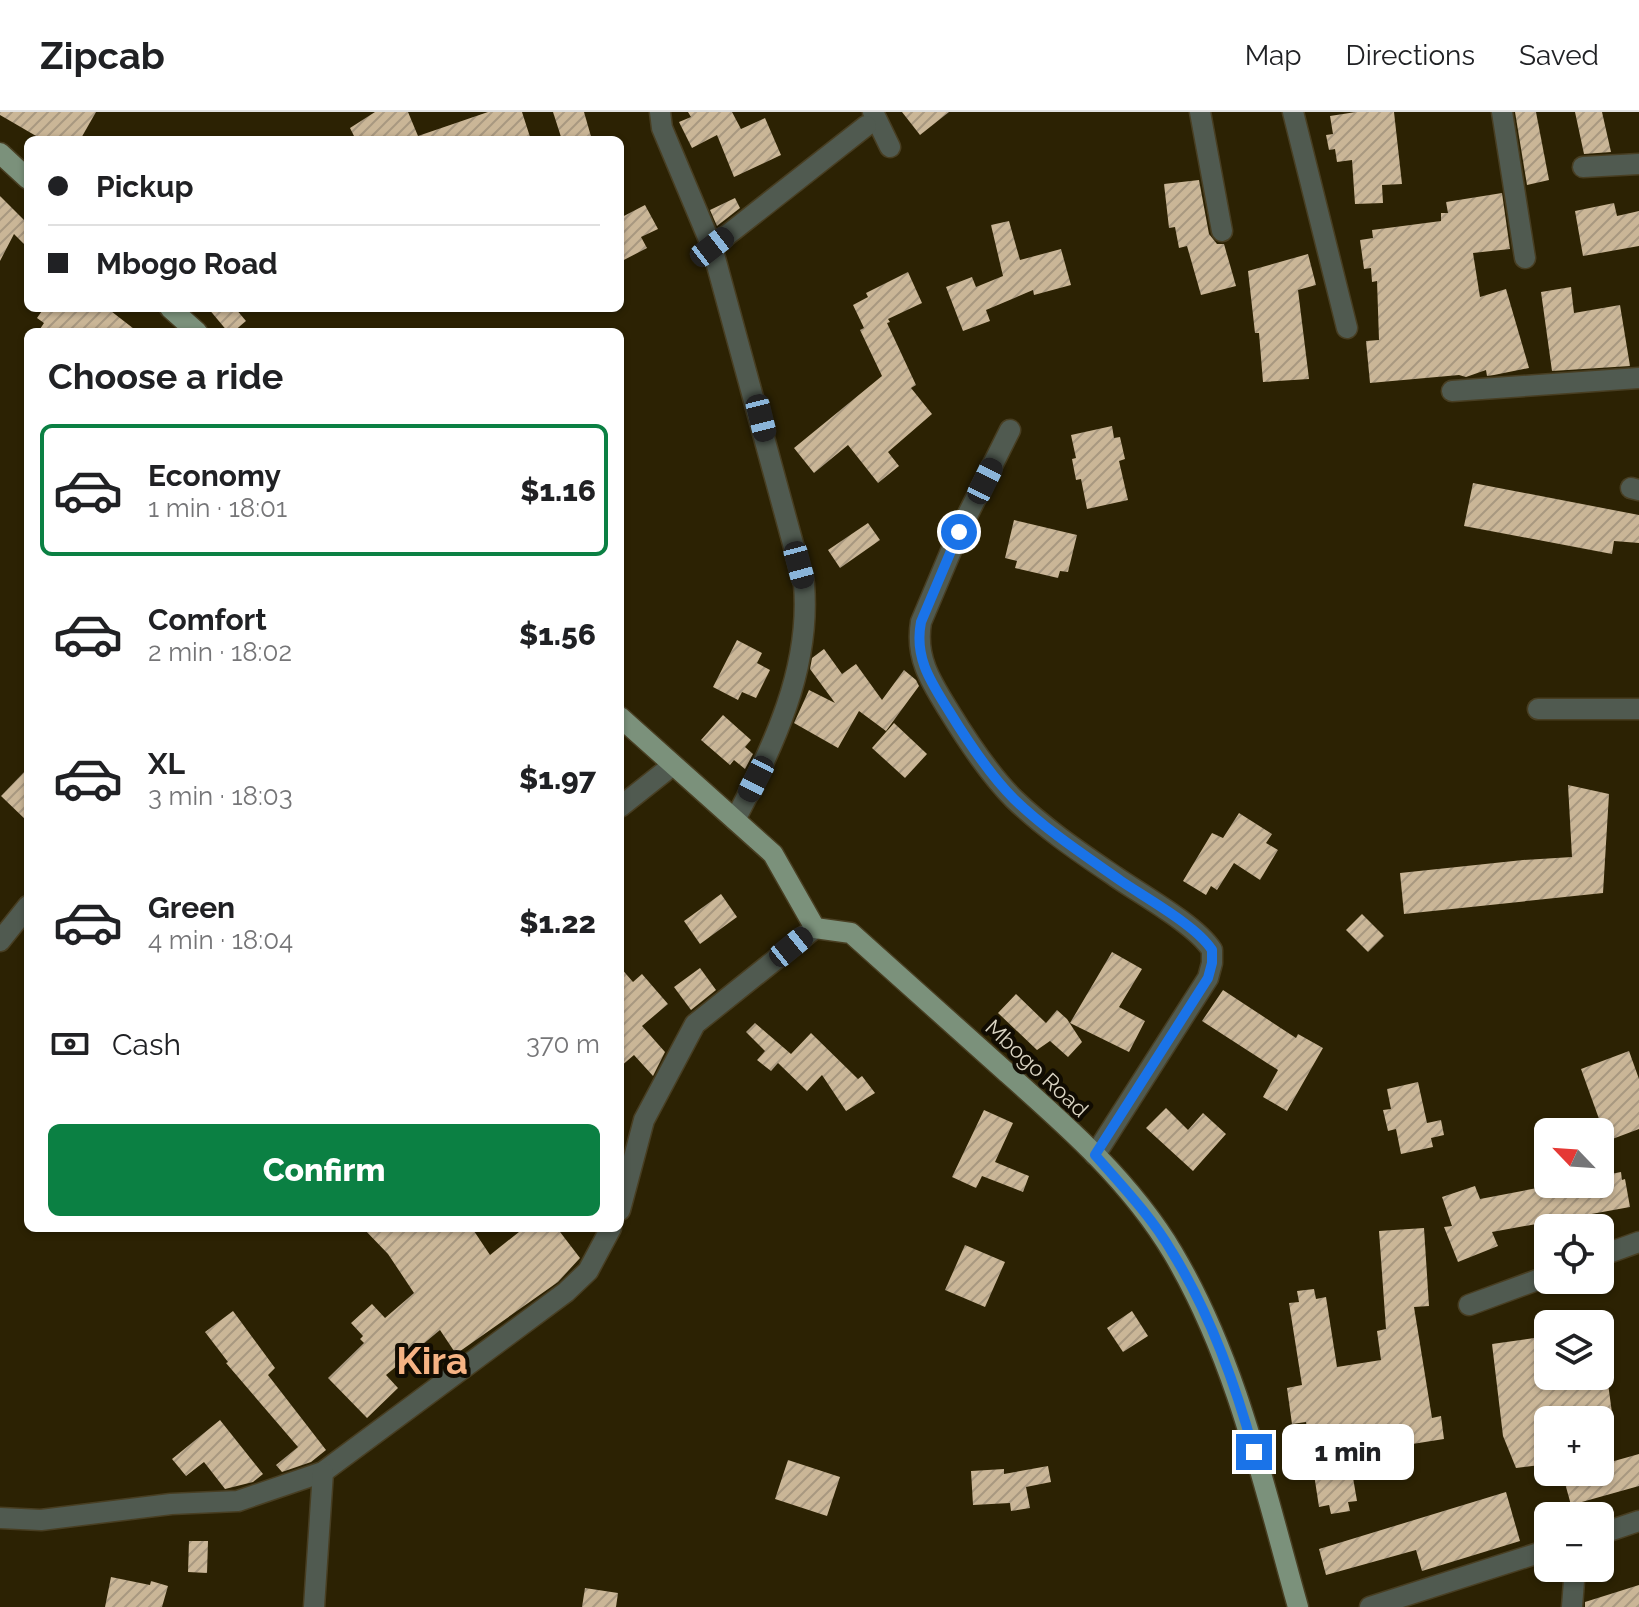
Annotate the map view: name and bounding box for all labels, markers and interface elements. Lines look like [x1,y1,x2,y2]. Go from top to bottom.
text: Zipcab [40,33,165,78]
text: Map [1245,39,1302,72]
text: Directions [1346,39,1475,72]
text: Saved [1519,39,1599,72]
text: Pickup [96,169,194,204]
car [686,223,738,271]
text: Mbogo Road [96,246,278,281]
text: Choose a ride [48,355,283,397]
car [744,392,778,444]
icon: car [52,454,124,526]
car [964,454,1006,508]
text: Economy [148,458,281,493]
text: $1.16 [520,473,596,508]
text: 1 min · 18:01 [148,493,287,523]
route start [941,514,977,550]
car [781,539,817,591]
icon: car [52,598,124,670]
text: Comfort [148,602,267,637]
text: $1.56 [519,617,596,652]
text: 2 min · 18:02 [148,637,292,667]
icon: car [52,742,124,814]
text: XL [148,746,185,781]
car [734,752,778,806]
text: $1.97 [519,761,596,796]
text: 3 min · 18:03 [148,781,293,811]
icon: car [52,886,124,958]
text: Green [148,890,235,925]
text: $1.22 [519,905,596,940]
car [765,923,817,971]
text: 4 min · 18:04 [148,925,293,955]
street label: Mbogo Road [980,1014,1094,1122]
icon: cash [48,1022,92,1066]
text: Cash [112,1027,181,1062]
text: 370 m [526,1029,600,1059]
north arrow [1534,1118,1614,1198]
map controls [1534,1118,1614,1582]
button: Confirm [48,1124,600,1216]
button: locate [1534,1214,1614,1294]
button: layers [1534,1310,1614,1390]
district label: Kira [396,1338,468,1383]
button: + [1534,1406,1614,1486]
callout: 1 min [1282,1424,1414,1480]
route end [1236,1434,1272,1470]
text: 1 min [1315,1437,1381,1467]
button: − [1534,1502,1614,1582]

